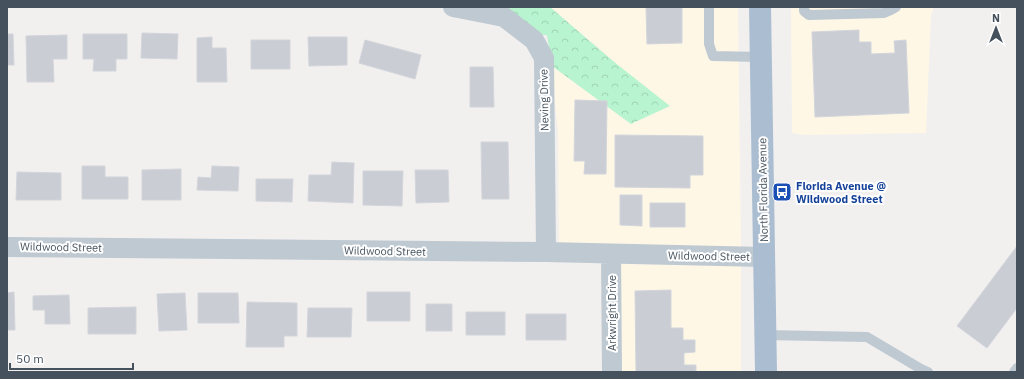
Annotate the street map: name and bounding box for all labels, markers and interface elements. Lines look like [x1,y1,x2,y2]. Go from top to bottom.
north arrow [976,8,1016,48]
text: N [992,11,1000,25]
street label: Neving Drive [536,69,552,131]
street label: North Florida Avenue [755,138,771,242]
place label: Florida Avenue @ Wildwood Street [796,179,886,206]
bus stop icon: Florida Avenue @ Wildwood Street [771,181,793,203]
street label: Wildwood Street [20,239,102,255]
street label: Wildwood Street [344,243,426,259]
street label: Wildwood Street [668,248,750,264]
street label: Arkwright Drive [605,275,619,351]
scale bar [10,345,133,371]
text: 50 m [16,351,44,366]

